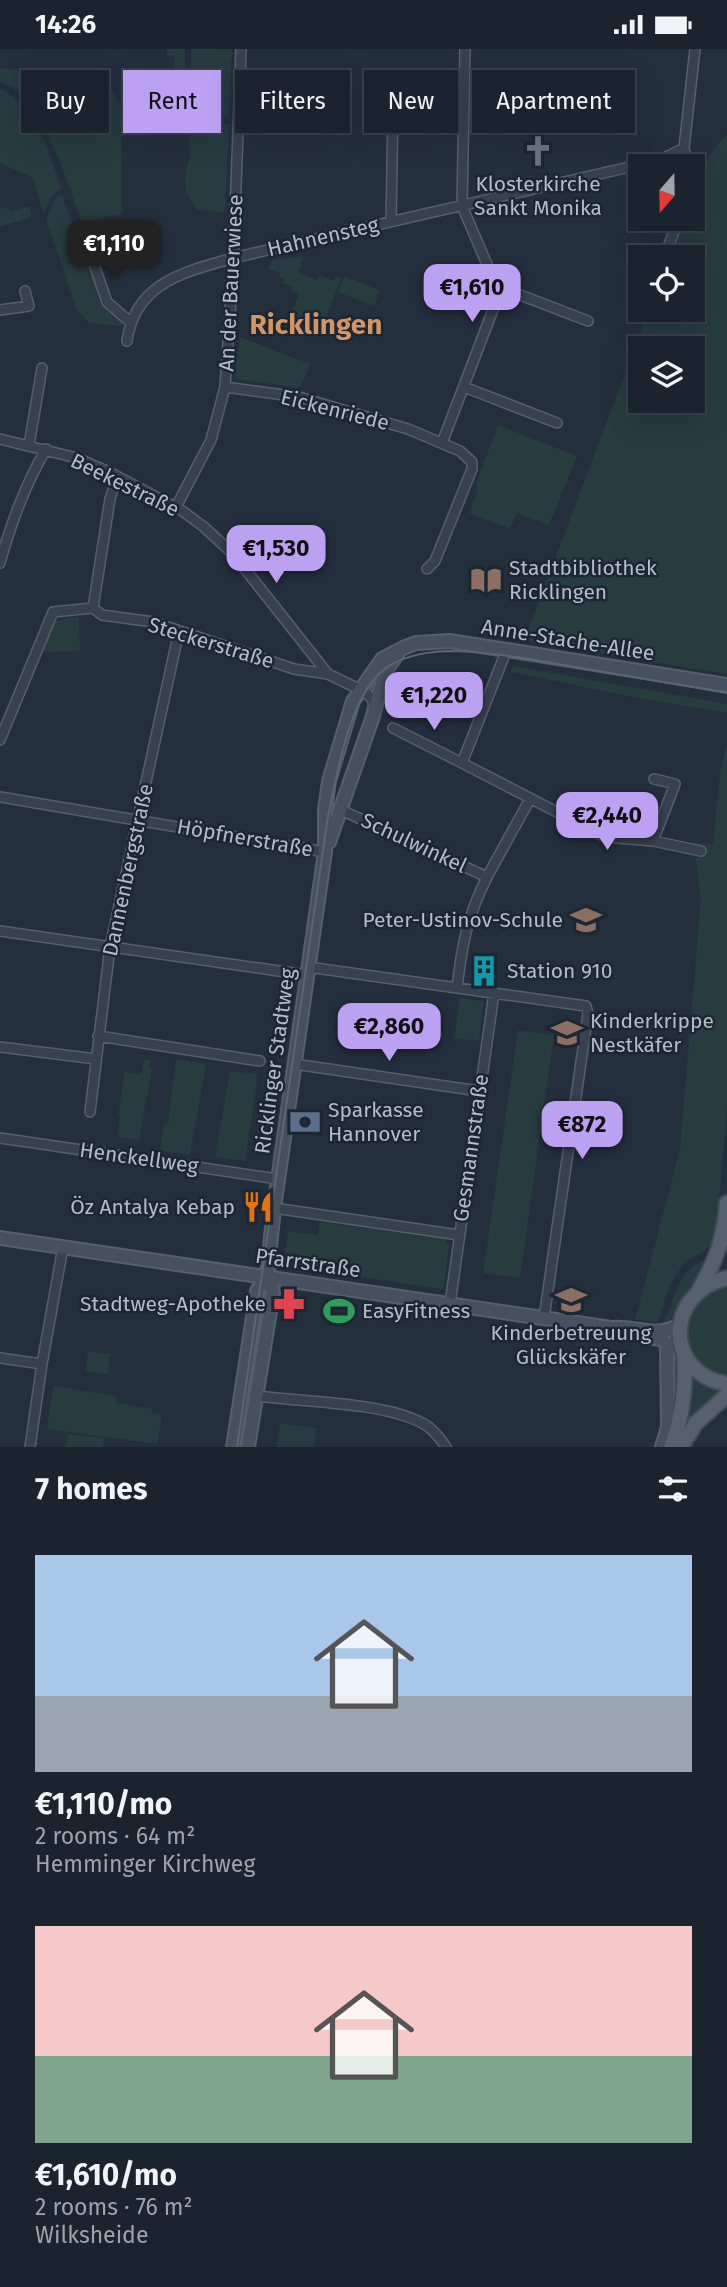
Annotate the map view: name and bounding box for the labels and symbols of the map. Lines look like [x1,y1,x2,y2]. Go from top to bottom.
church icon: Klosterkirche Sankt Monika [521,134,555,168]
north arrow [628,154,705,231]
place label: Klosterkirche Sankt Monika [474,171,602,221]
street label: An der Bauerwiese [213,194,249,372]
street label: Hahnensteg [265,212,381,262]
pin: €1,110 [57,221,171,280]
pin: €1,610 [415,265,529,324]
district label: Ricklingen [250,308,382,341]
street label: Eickenriede [278,384,392,436]
street label: Beekestraße [66,448,184,522]
pin: €1,530 [219,525,333,585]
place label: Stadtbibliothek Ricklingen [509,555,657,605]
library icon: Stadtbibliothek Ricklingen [469,563,503,597]
street label: Steckerstraße [145,612,277,674]
street label: Anne-Stache-Allee [479,613,657,667]
pin: €1,220 [377,673,491,732]
street label: Dannenbergstraße [97,781,159,959]
pin: €2,440 [550,793,664,852]
street label: Schulwinkel [357,807,471,879]
street label: Höpfnerstraße [175,813,315,863]
school or university icon: Peter-Ustinov-Schule [569,903,603,937]
place label: Peter-Ustinov-Schule [363,907,563,933]
building icon: Station 910 [467,954,501,988]
place label: Station 910 [507,958,612,984]
street label: Ricklinger Stadtweg [249,966,301,1156]
pin: €2,860 [332,1003,446,1063]
place label: Kinderkrippe Nestkäfer [590,1008,714,1058]
school or university icon: Kinderkrippe Nestkäfer [550,1016,584,1050]
street label: Gesmannstraße [448,1073,494,1223]
place label: Sparkasse Hannover [328,1097,424,1147]
pin: €872 [541,1101,623,1161]
bank icon: Sparkasse Hannover [288,1105,322,1139]
street label: Henckellweg [78,1137,200,1179]
restaurant icon: Öz Antalya Kebap [241,1190,275,1224]
place label: Öz Antalya Kebap [70,1194,235,1220]
street label: Pfarrstraße [254,1243,362,1283]
school or university icon: Kinderbetreuung Glückskäfer [554,1283,588,1317]
pharmacy icon: Stadtweg-Apotheke [272,1287,306,1321]
place label: Stadtweg-Apotheke [80,1291,266,1317]
sports icon: EasyFitness [322,1294,356,1328]
place label: EasyFitness [362,1298,470,1324]
place label: Kinderbetreuung Glückskäfer [491,1320,651,1370]

